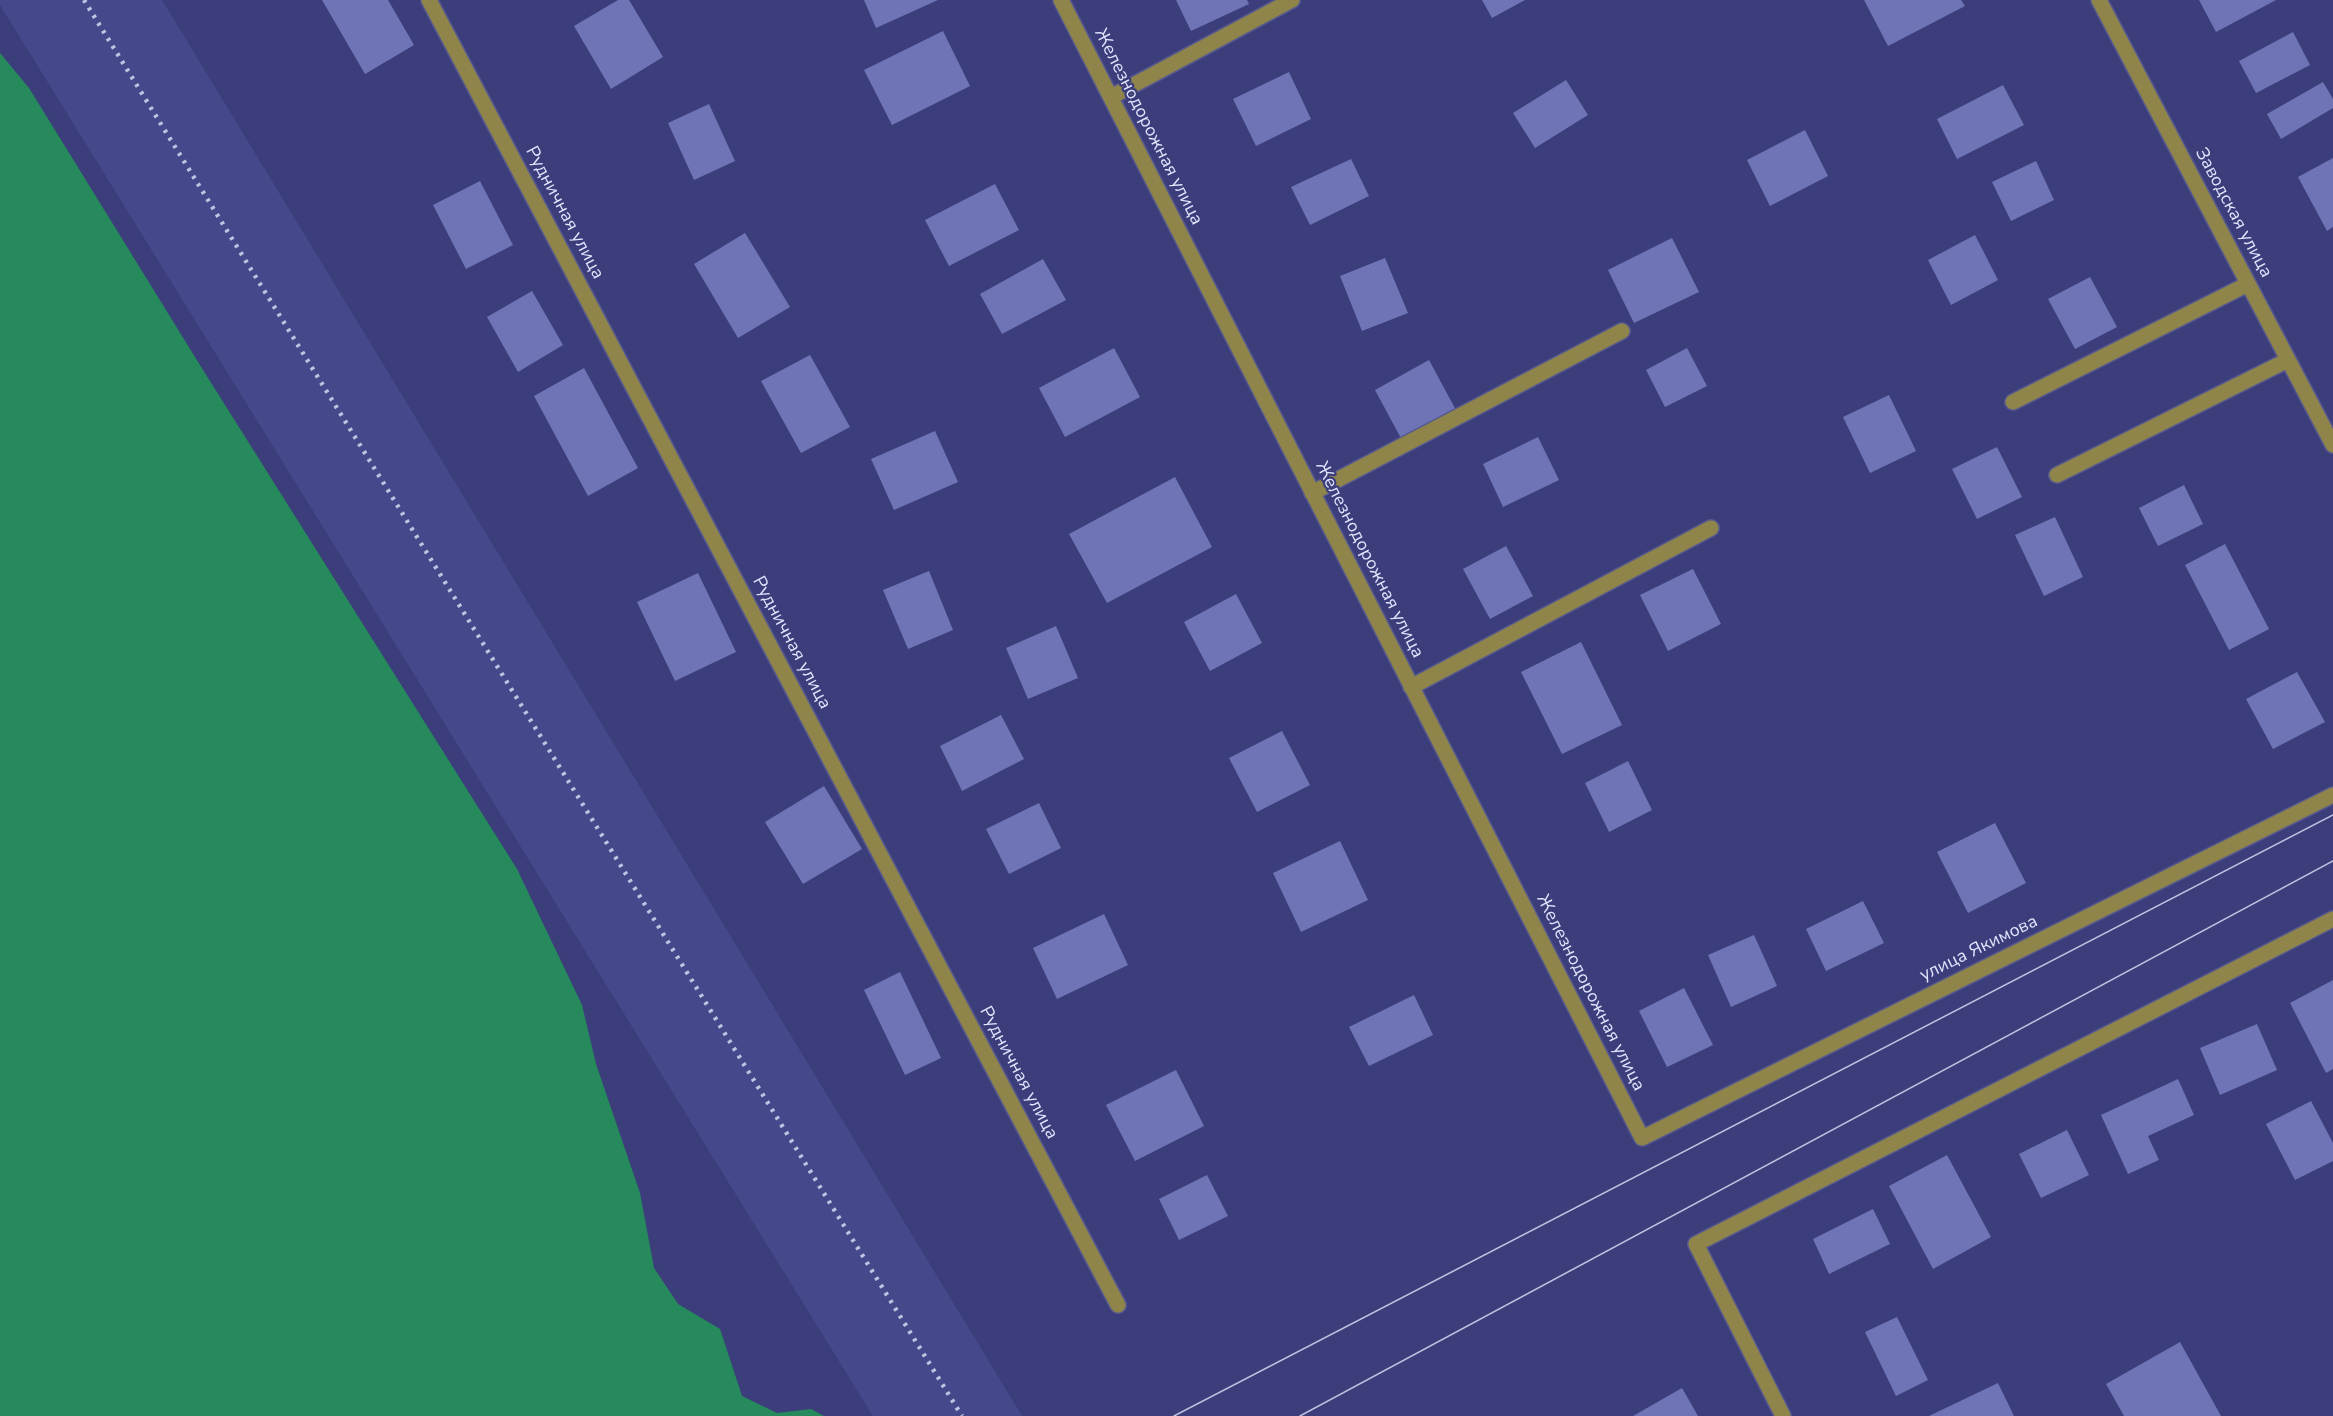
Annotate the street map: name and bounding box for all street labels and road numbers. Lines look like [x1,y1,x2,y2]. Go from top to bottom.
street label: Железнодорожная улица [1089,25,1207,229]
street label: Рудничная улица [520,143,608,283]
street label: Заводская улица [2190,144,2276,282]
street label: Железнодорожная улица [1310,458,1428,662]
street label: Рудничная улица [747,573,835,713]
street label: Железнодорожная улица [1531,891,1649,1095]
street label: улица Якимова [1917,911,2041,987]
street label: Рудничная улица [974,1003,1062,1143]

